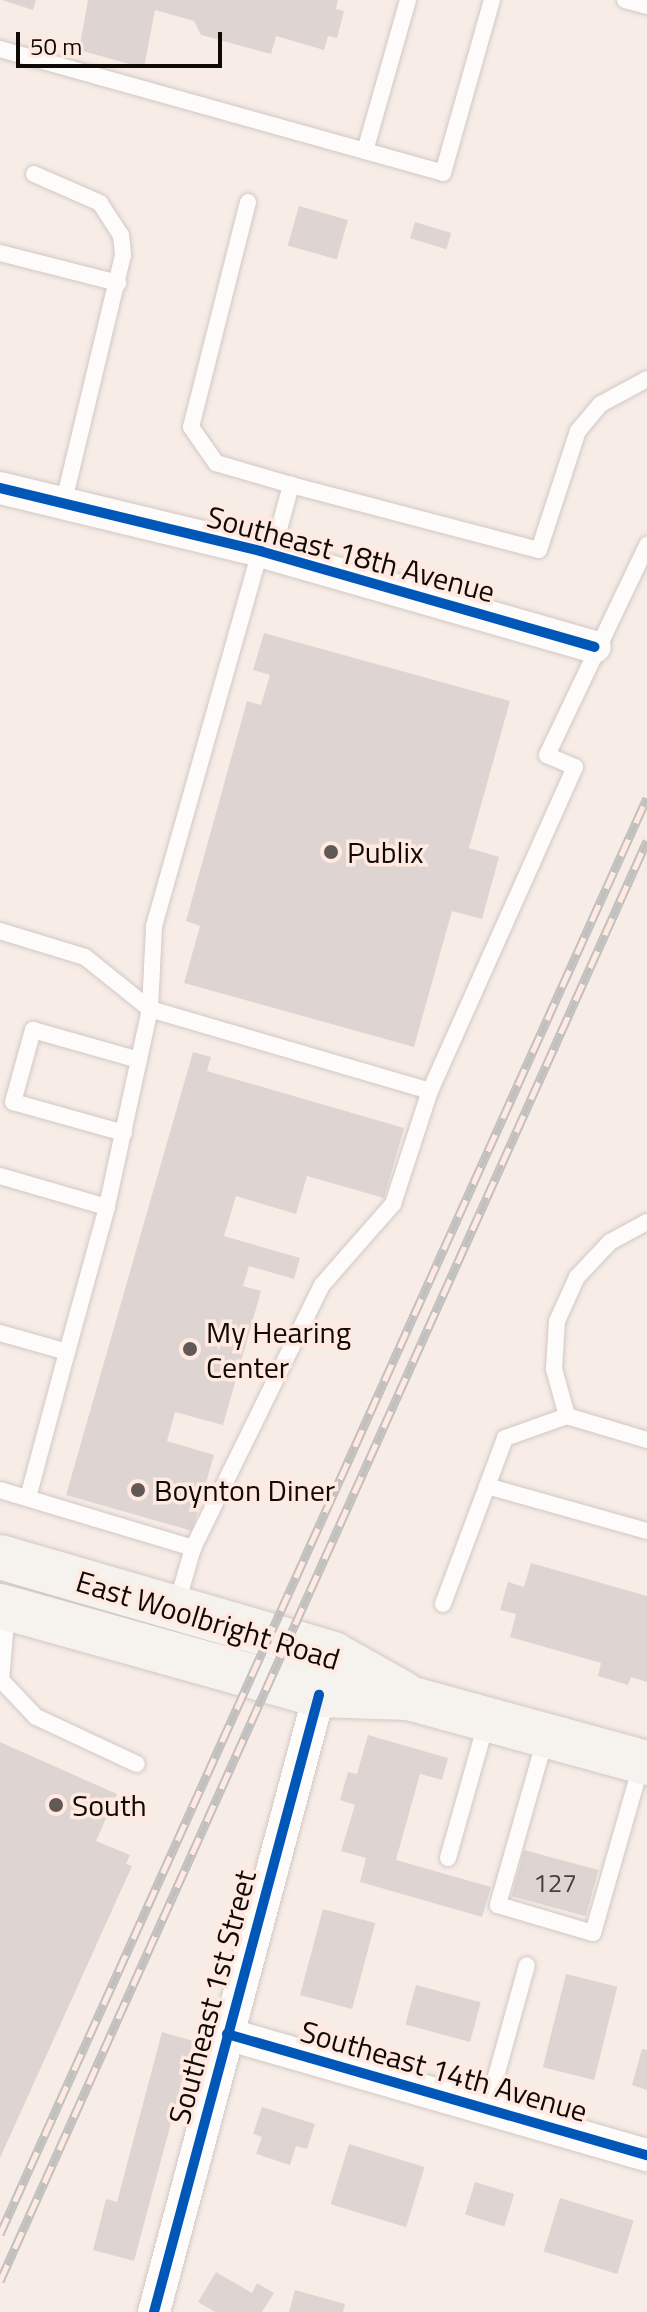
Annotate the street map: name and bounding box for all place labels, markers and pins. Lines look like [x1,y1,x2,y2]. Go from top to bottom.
place label: Publix [347,834,424,870]
marker: Publix [322,843,340,861]
place label: My Hearing Center [206,1314,351,1384]
marker: My Hearing Center [181,1340,199,1358]
place label: Boynton Diner [154,1472,335,1508]
marker: Boynton Diner [129,1481,147,1499]
place label: South [72,1787,147,1823]
marker: South [47,1796,65,1814]

